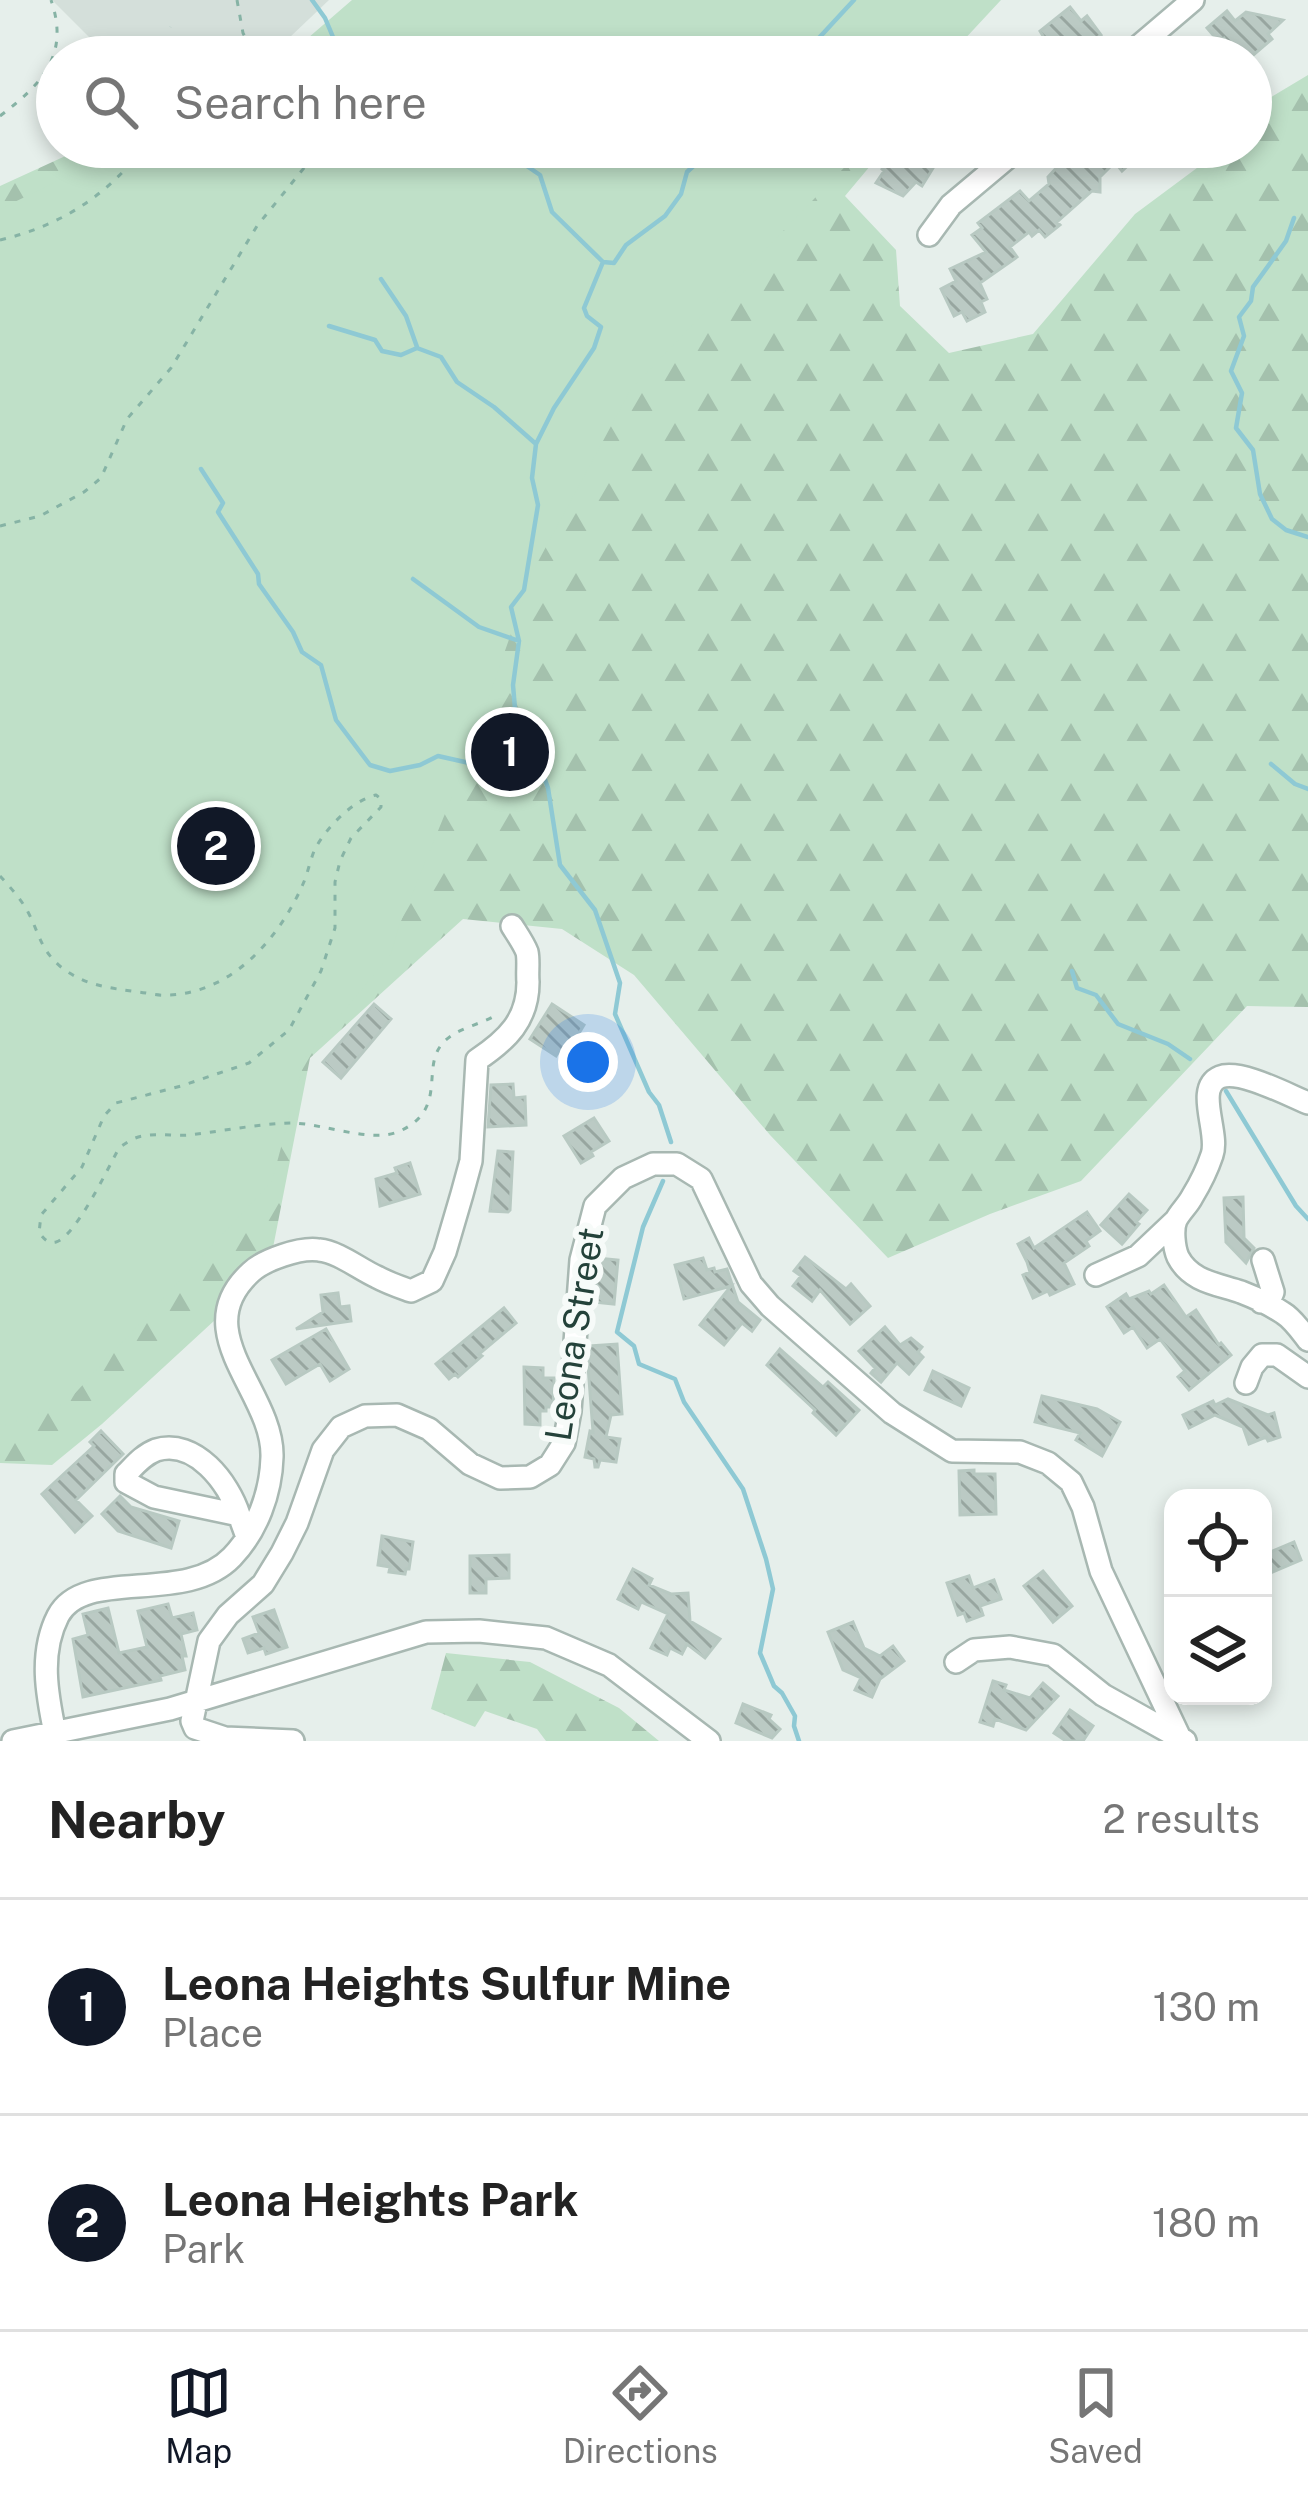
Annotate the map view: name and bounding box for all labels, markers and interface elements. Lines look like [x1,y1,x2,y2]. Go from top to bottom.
search box [36,36,1272,168]
icon: search [78,69,144,135]
text: Search here [174,76,427,129]
pin: 1 [471,707,549,797]
pin: 2 [177,801,255,891]
your location [558,1032,618,1092]
street label: Leona Street [536,1224,612,1444]
map controls [1164,1489,1272,1705]
button: locate [1164,1489,1272,1597]
button: layers [1164,1597,1272,1705]
text: Nearby [48,1790,225,1849]
text: 2 results [1103,1796,1260,1842]
text: Leona Heights Sulfur Mine [162,1957,731,2010]
text: 1 [79,1984,95,2030]
text: 130 m [1153,1984,1260,2030]
text: Place [162,2010,263,2056]
text: Leona Heights Park [162,2173,579,2226]
text: 2 [75,2200,99,2246]
text: 180 m [1152,2200,1260,2246]
text: Park [162,2226,245,2272]
tab: Map [165,2360,232,2470]
tab: Directions [563,2360,718,2470]
tab: Saved [1048,2360,1143,2470]

